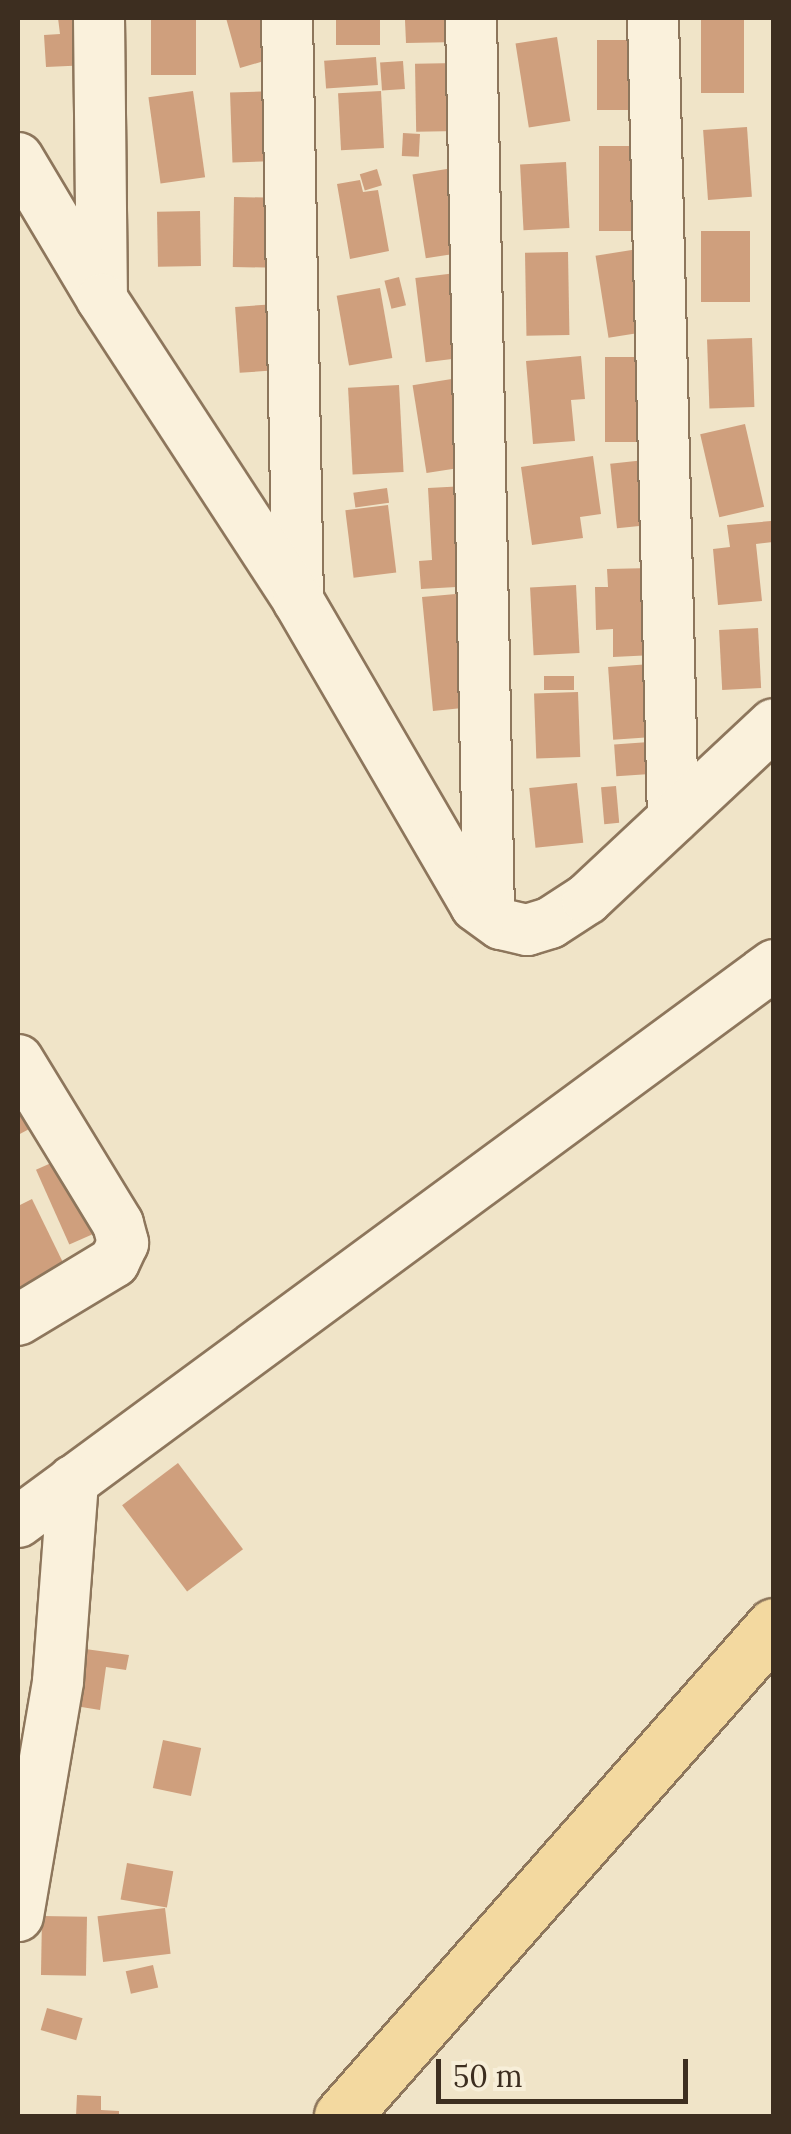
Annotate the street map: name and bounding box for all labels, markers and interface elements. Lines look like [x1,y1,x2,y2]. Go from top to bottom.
scale bar [441,2039,694,2101]
text: 50 m [453,2057,523,2095]

